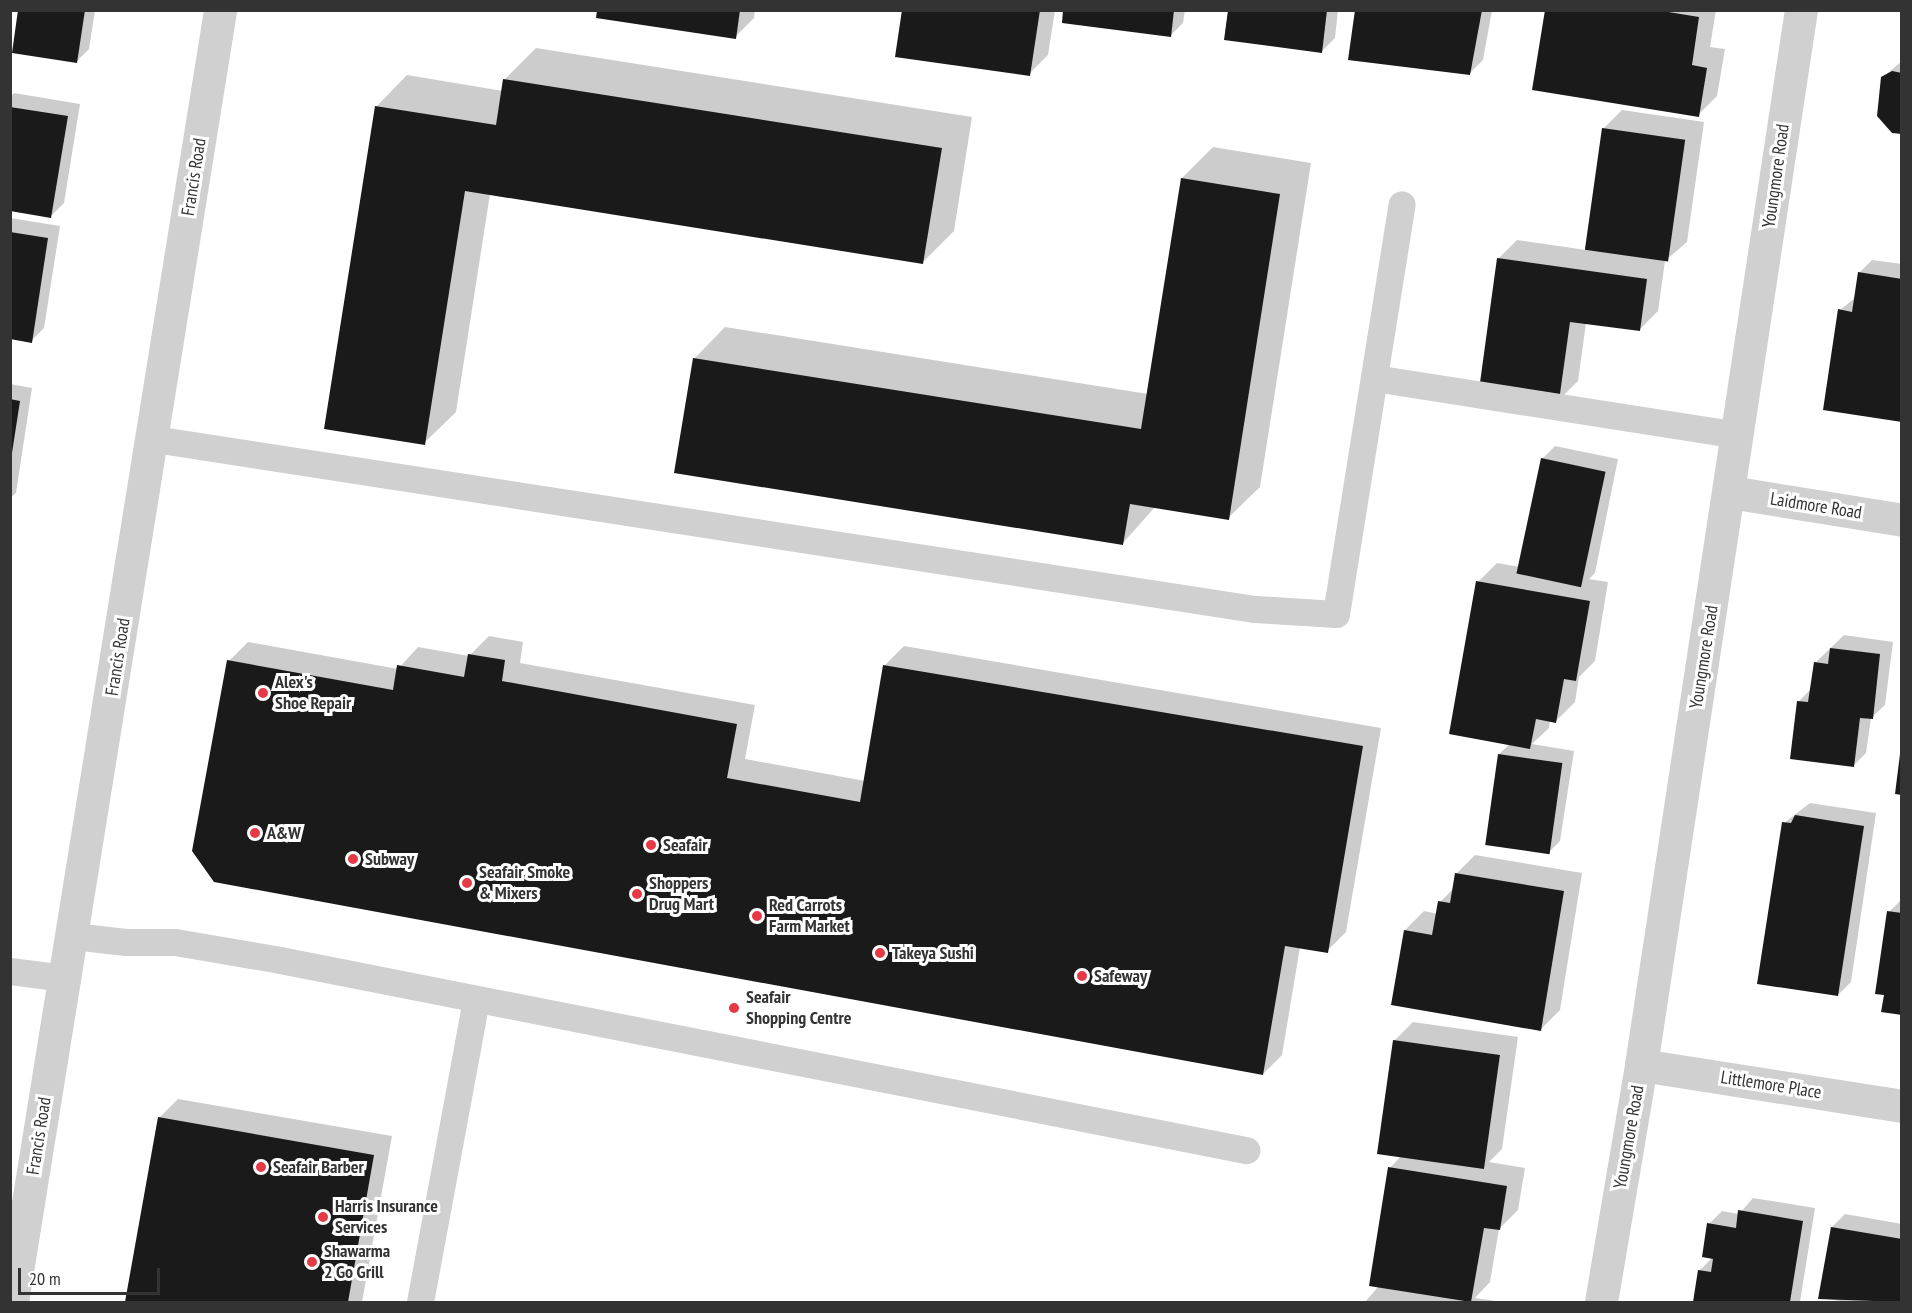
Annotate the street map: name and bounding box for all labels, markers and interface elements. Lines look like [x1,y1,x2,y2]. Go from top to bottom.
street label: Youngmore Road [1758,123,1794,229]
street label: Francis Road [177,137,211,217]
street label: Laidmore Road [1769,488,1863,524]
street label: Youngmore Road [1685,604,1723,710]
street label: Francis Road [101,617,135,697]
place label: Alex's Shoe Repair [275,672,351,714]
marker: Alex's Shoe Repair [256,686,270,700]
place label: A&W [267,822,301,844]
marker: A&W [248,826,262,840]
place label: Seafair [663,834,708,856]
marker: Seafair [644,838,658,852]
place label: Subway [365,848,414,870]
marker: Subway [346,852,360,866]
place label: Seafair Smoke & Mixers [479,862,570,904]
place label: Shoppers Drug Mart [649,873,714,916]
marker: Seafair Smoke & Mixers [460,876,474,890]
marker: Shoppers Drug Mart [630,887,644,901]
place label: Red Carrots Farm Market [769,895,850,938]
marker: Red Carrots Farm Market [750,909,764,923]
place label: Takeya Sushi [892,942,974,964]
marker: Takeya Sushi [873,946,887,960]
place label: Safeway [1094,965,1147,987]
marker: Safeway [1075,969,1089,983]
place label: Seafair Shopping Centre [746,987,852,1030]
marker: Seafair Shopping Centre [727,1001,741,1015]
street label: Littlemore Place [1719,1066,1823,1104]
street label: Youngmore Road [1609,1084,1649,1190]
street label: Francis Road [22,1096,56,1176]
place label: Seafair Barber [273,1156,364,1178]
marker: Seafair Barber [254,1160,268,1174]
place label: Harris Insurance Services [335,1196,438,1238]
marker: Harris Insurance Services [316,1210,330,1224]
place label: Shawarma 2 Go Grill [324,1241,390,1284]
marker: Shawarma 2 Go Grill [305,1255,319,1269]
scale bar [21,1256,164,1294]
text: 20 m [29,1267,61,1290]

